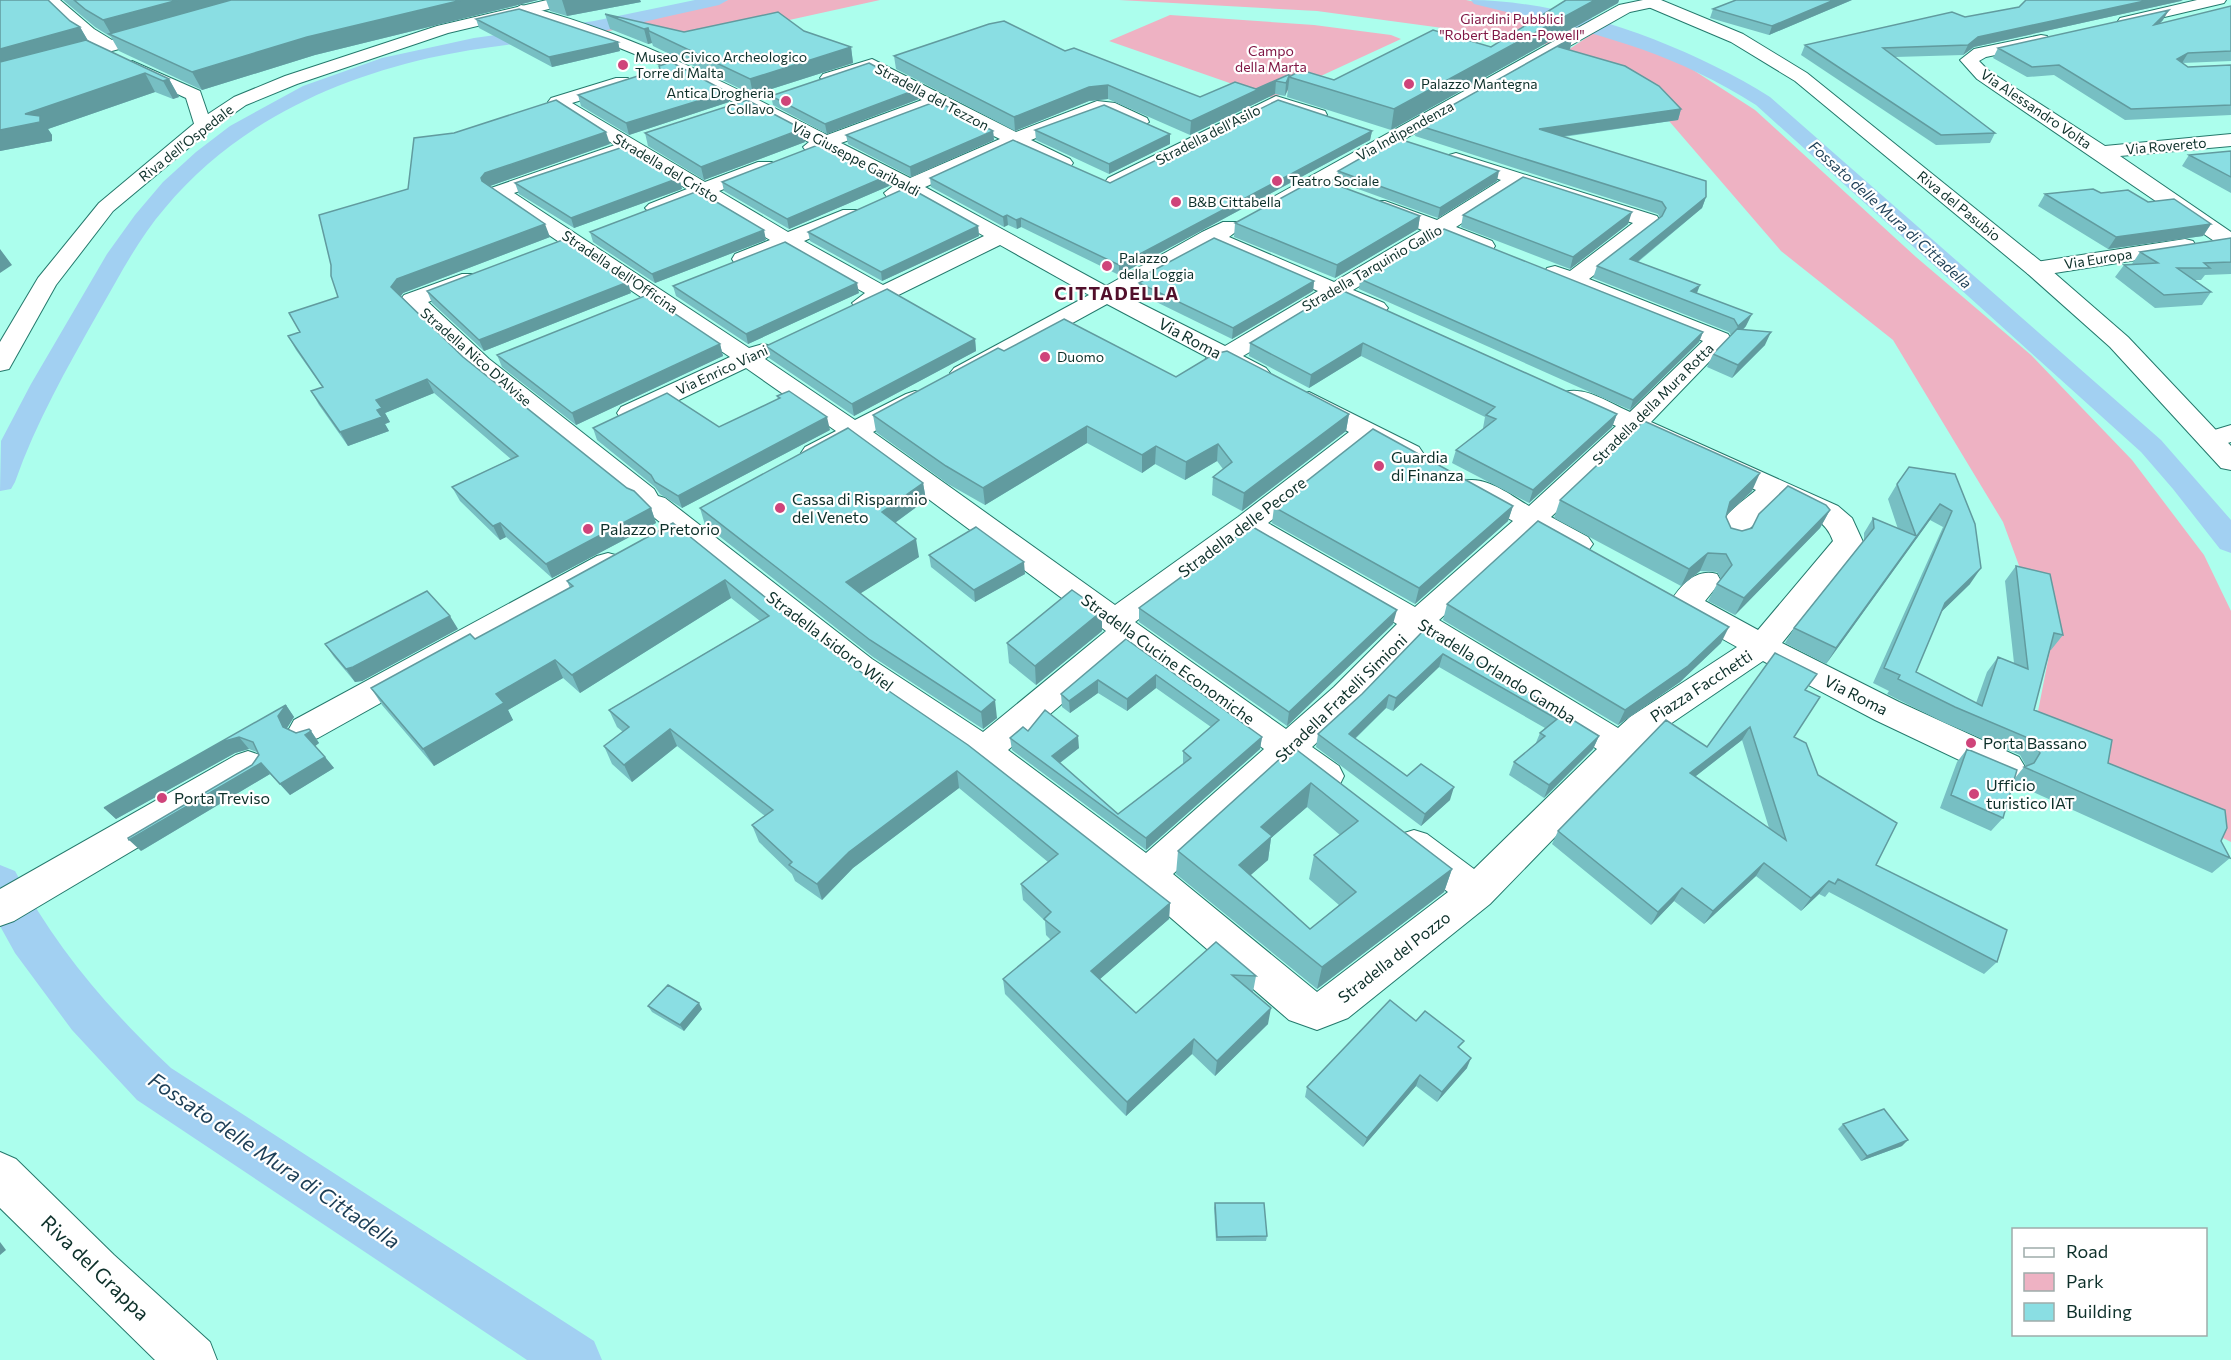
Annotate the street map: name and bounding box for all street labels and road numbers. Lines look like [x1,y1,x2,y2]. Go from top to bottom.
street label: Stradella del Tezzon [872,59,992,134]
street label: Via Alessandro Volta [1978,65,2095,152]
street label: Via Indipendenza [1353,97,1456,164]
street label: Riva dell'Ospedale [135,100,236,185]
street label: Stradella dell'Asilo [1153,101,1263,168]
street label: Via Giuseppe Garibaldi [789,118,923,200]
street label: Stradella del Cristo [610,129,722,206]
street label: Via Rovereto [2125,133,2207,158]
street label: Riva del Pasubio [1914,167,2004,244]
street label: Stradella Tarquinio Gallio [1299,221,1445,315]
street label: Stradella dell'Officina [559,226,682,317]
street label: Via Europa [2063,245,2133,272]
street label: Stradella Nico D'Alvise [417,304,535,409]
street label: Via Roma [1155,313,1225,362]
street label: Stradella della Mura Rotta [1589,340,1717,468]
street label: Via Enrico Viani [673,341,770,398]
street label: Stradella delle Pecore [1174,472,1309,581]
street label: Stradella Isidoro Wiel [763,587,898,695]
street label: Stradella Cucine Economiche [1078,589,1259,728]
street label: Stradella Orlando Gamba [1415,614,1580,727]
street label: Stradella Fratelli Simioni [1271,630,1410,766]
street label: Piazza Facchetti [1646,646,1755,726]
street label: Via Roma [1821,671,1891,719]
street label: Stradella del Pozzo [1334,907,1454,1006]
street label: Riva del Grappa [37,1210,155,1325]

